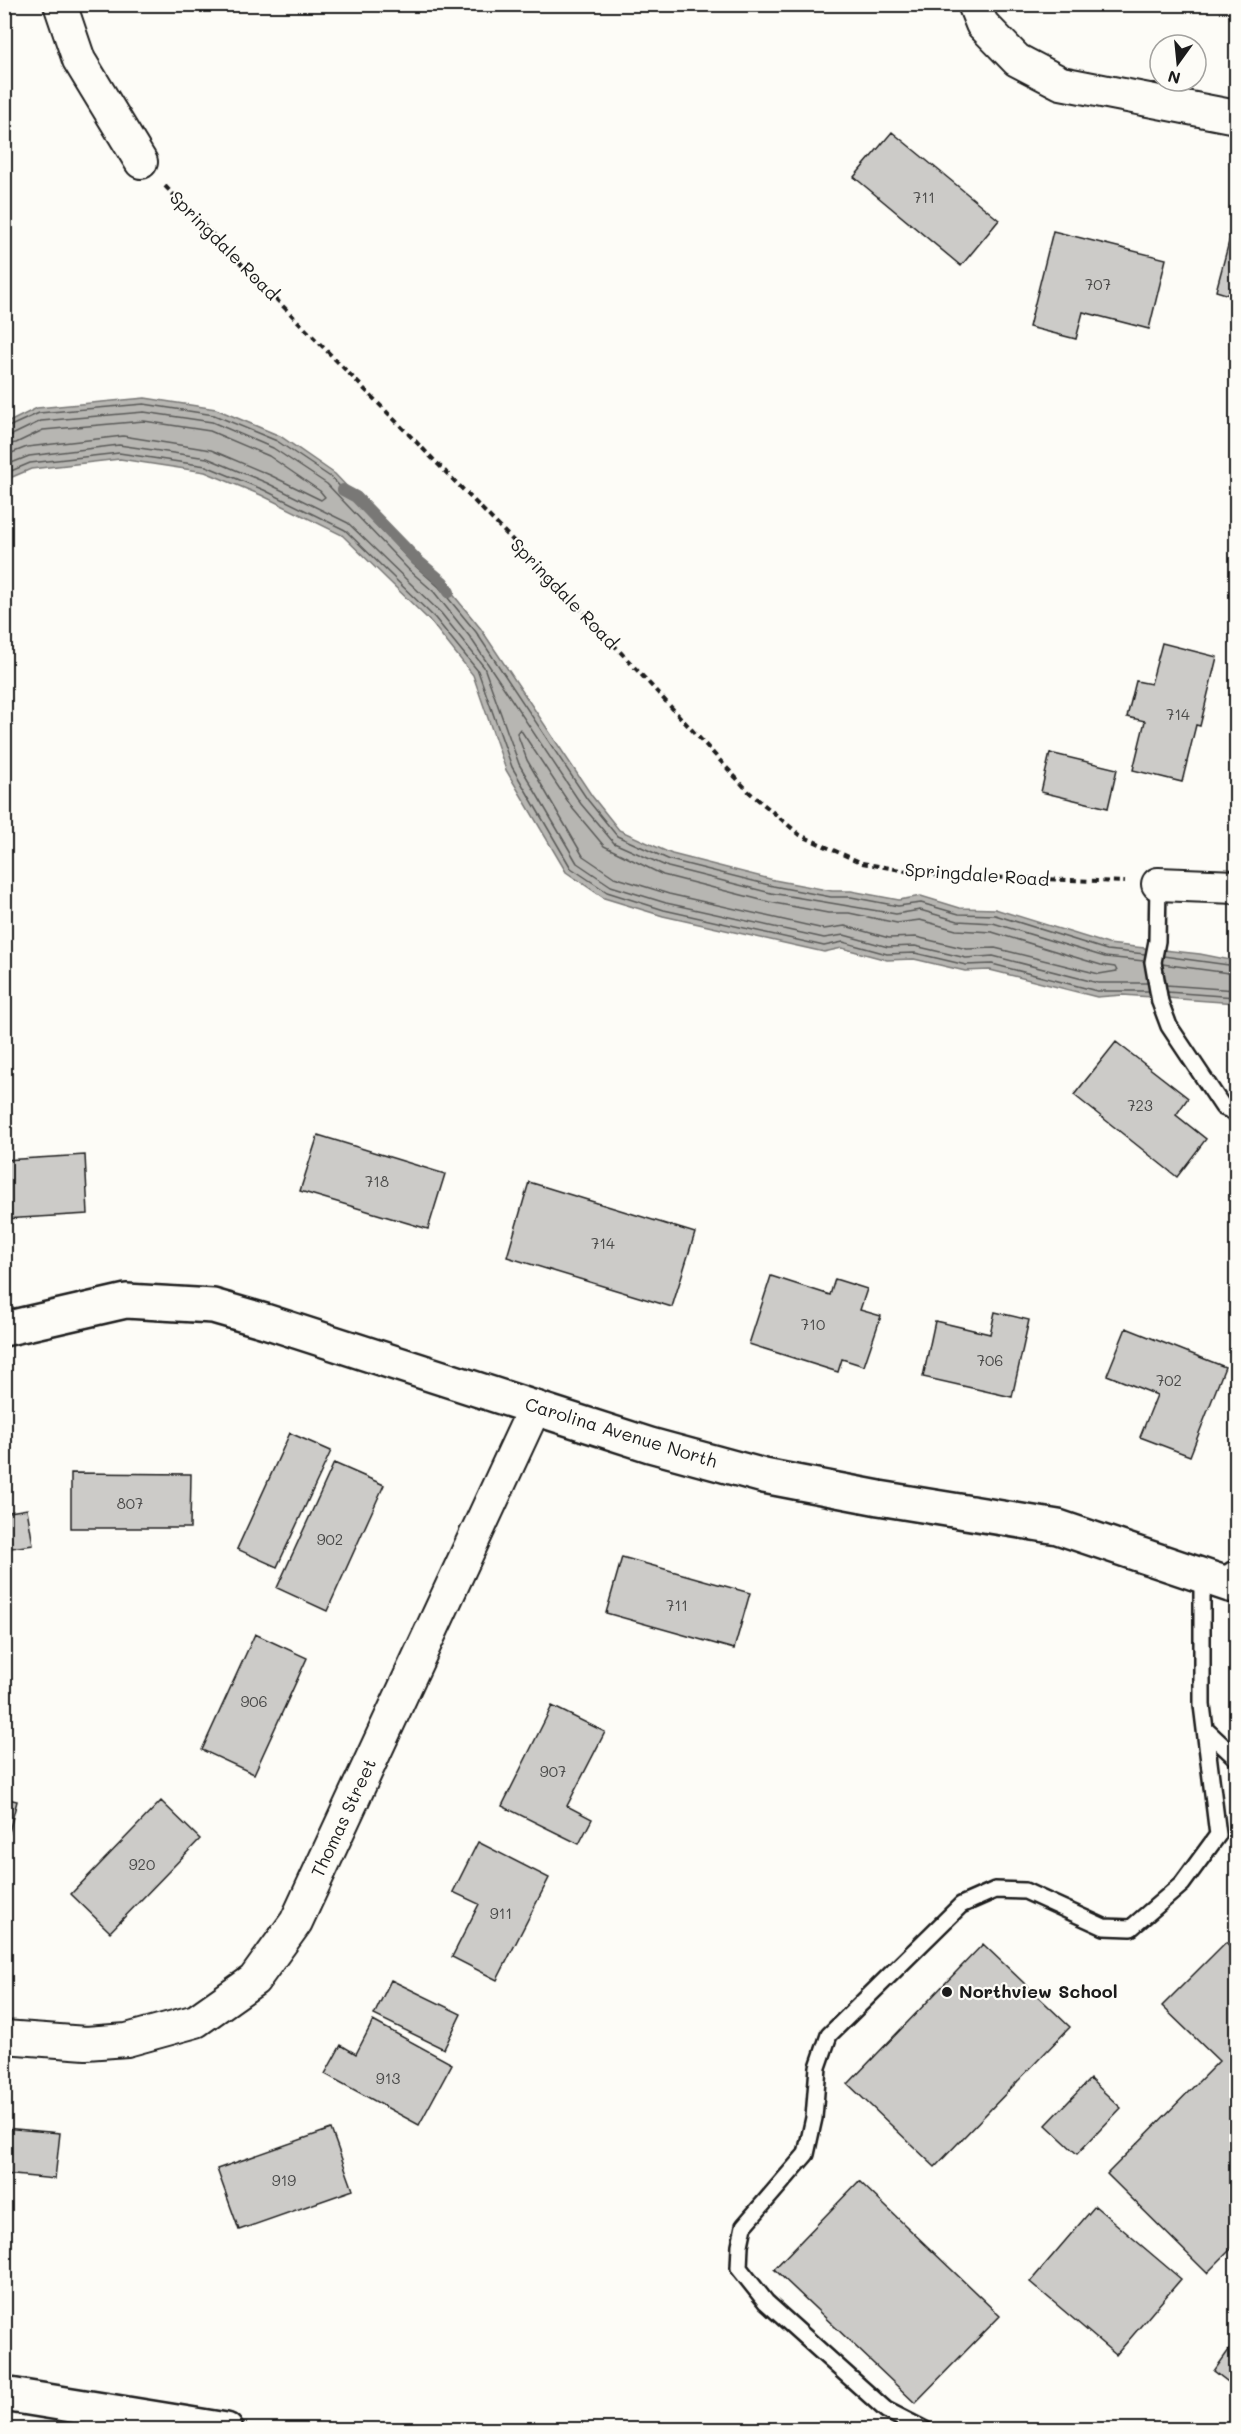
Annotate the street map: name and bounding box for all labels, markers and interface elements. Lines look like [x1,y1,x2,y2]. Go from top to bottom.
north arrow [1148,33,1208,93]
text: N [1165,66,1183,90]
street label: Springdale Road [165,186,284,305]
house number: 711 [913,187,935,207]
house number: 707 [1085,274,1111,294]
street label: Springdale Road [506,533,624,654]
house number: 714 [1166,704,1190,724]
street label: Springdale Road [904,857,1050,891]
house number: 723 [1127,1095,1153,1115]
house number: 718 [365,1171,389,1191]
house number: 714 [591,1233,615,1253]
house number: 710 [801,1314,825,1334]
house number: 706 [977,1350,1003,1370]
house number: 702 [1156,1370,1182,1390]
street label: Carolina Avenue North [522,1391,720,1473]
house number: 807 [117,1493,143,1513]
house number: 902 [317,1529,343,1549]
house number: 711 [666,1595,688,1615]
house number: 906 [240,1691,268,1711]
street label: Thomas Street [305,1754,381,1881]
house number: 907 [540,1761,566,1781]
house number: 920 [129,1854,155,1874]
house number: 911 [490,1903,512,1923]
place label: Northview School [959,1979,1118,2003]
marker: Northview School [940,1985,954,1999]
house number: 913 [376,2068,400,2088]
house number: 919 [272,2170,296,2190]

